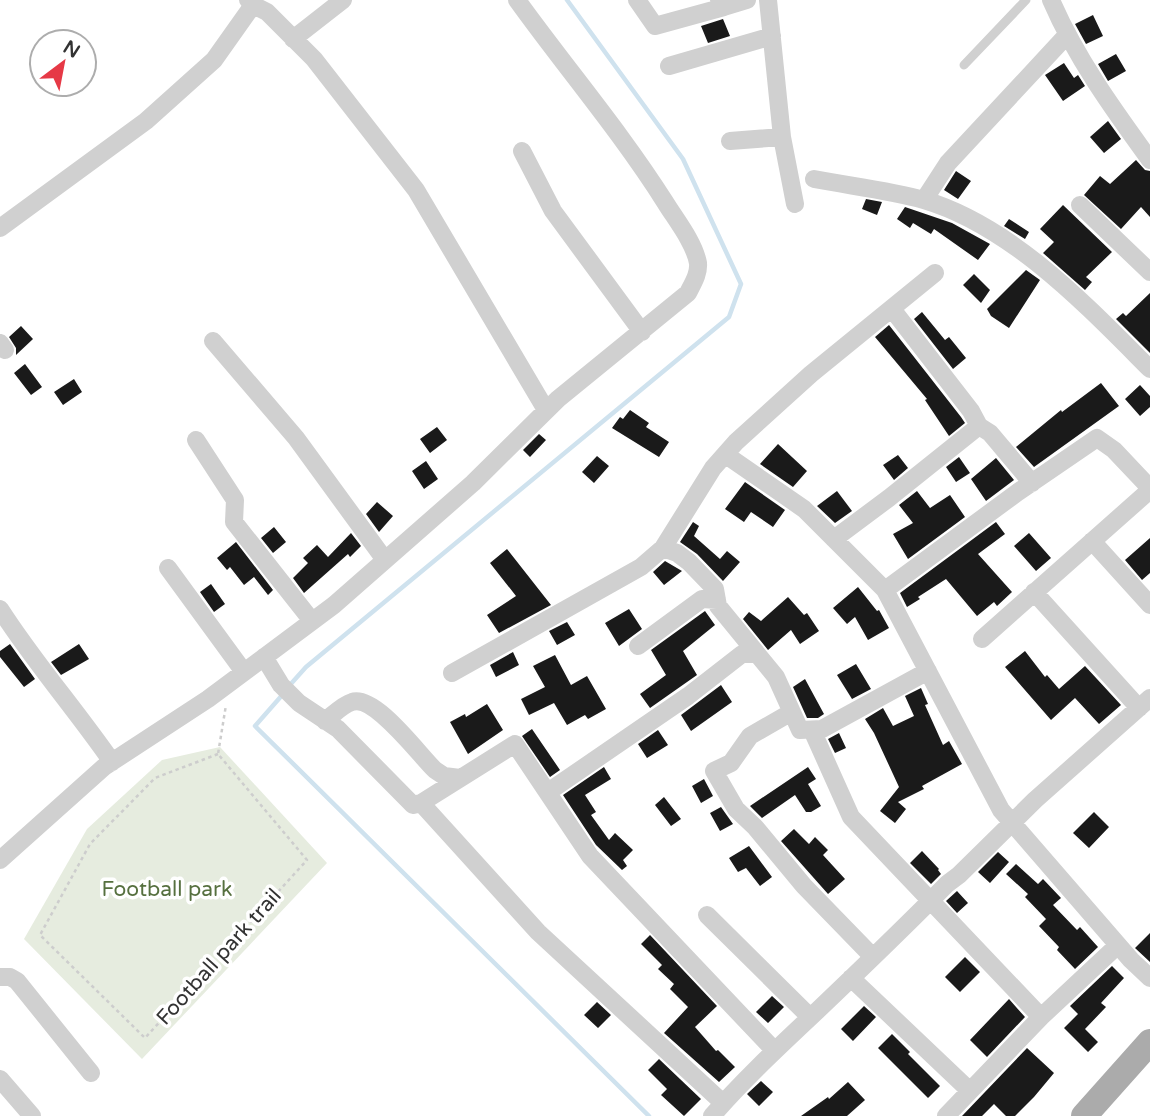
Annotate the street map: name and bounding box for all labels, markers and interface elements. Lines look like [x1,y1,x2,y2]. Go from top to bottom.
north arrow [28,28,98,98]
text: N [59,36,84,63]
park label: Football park [102,877,232,902]
street label: Football park trail [151,884,287,1030]

